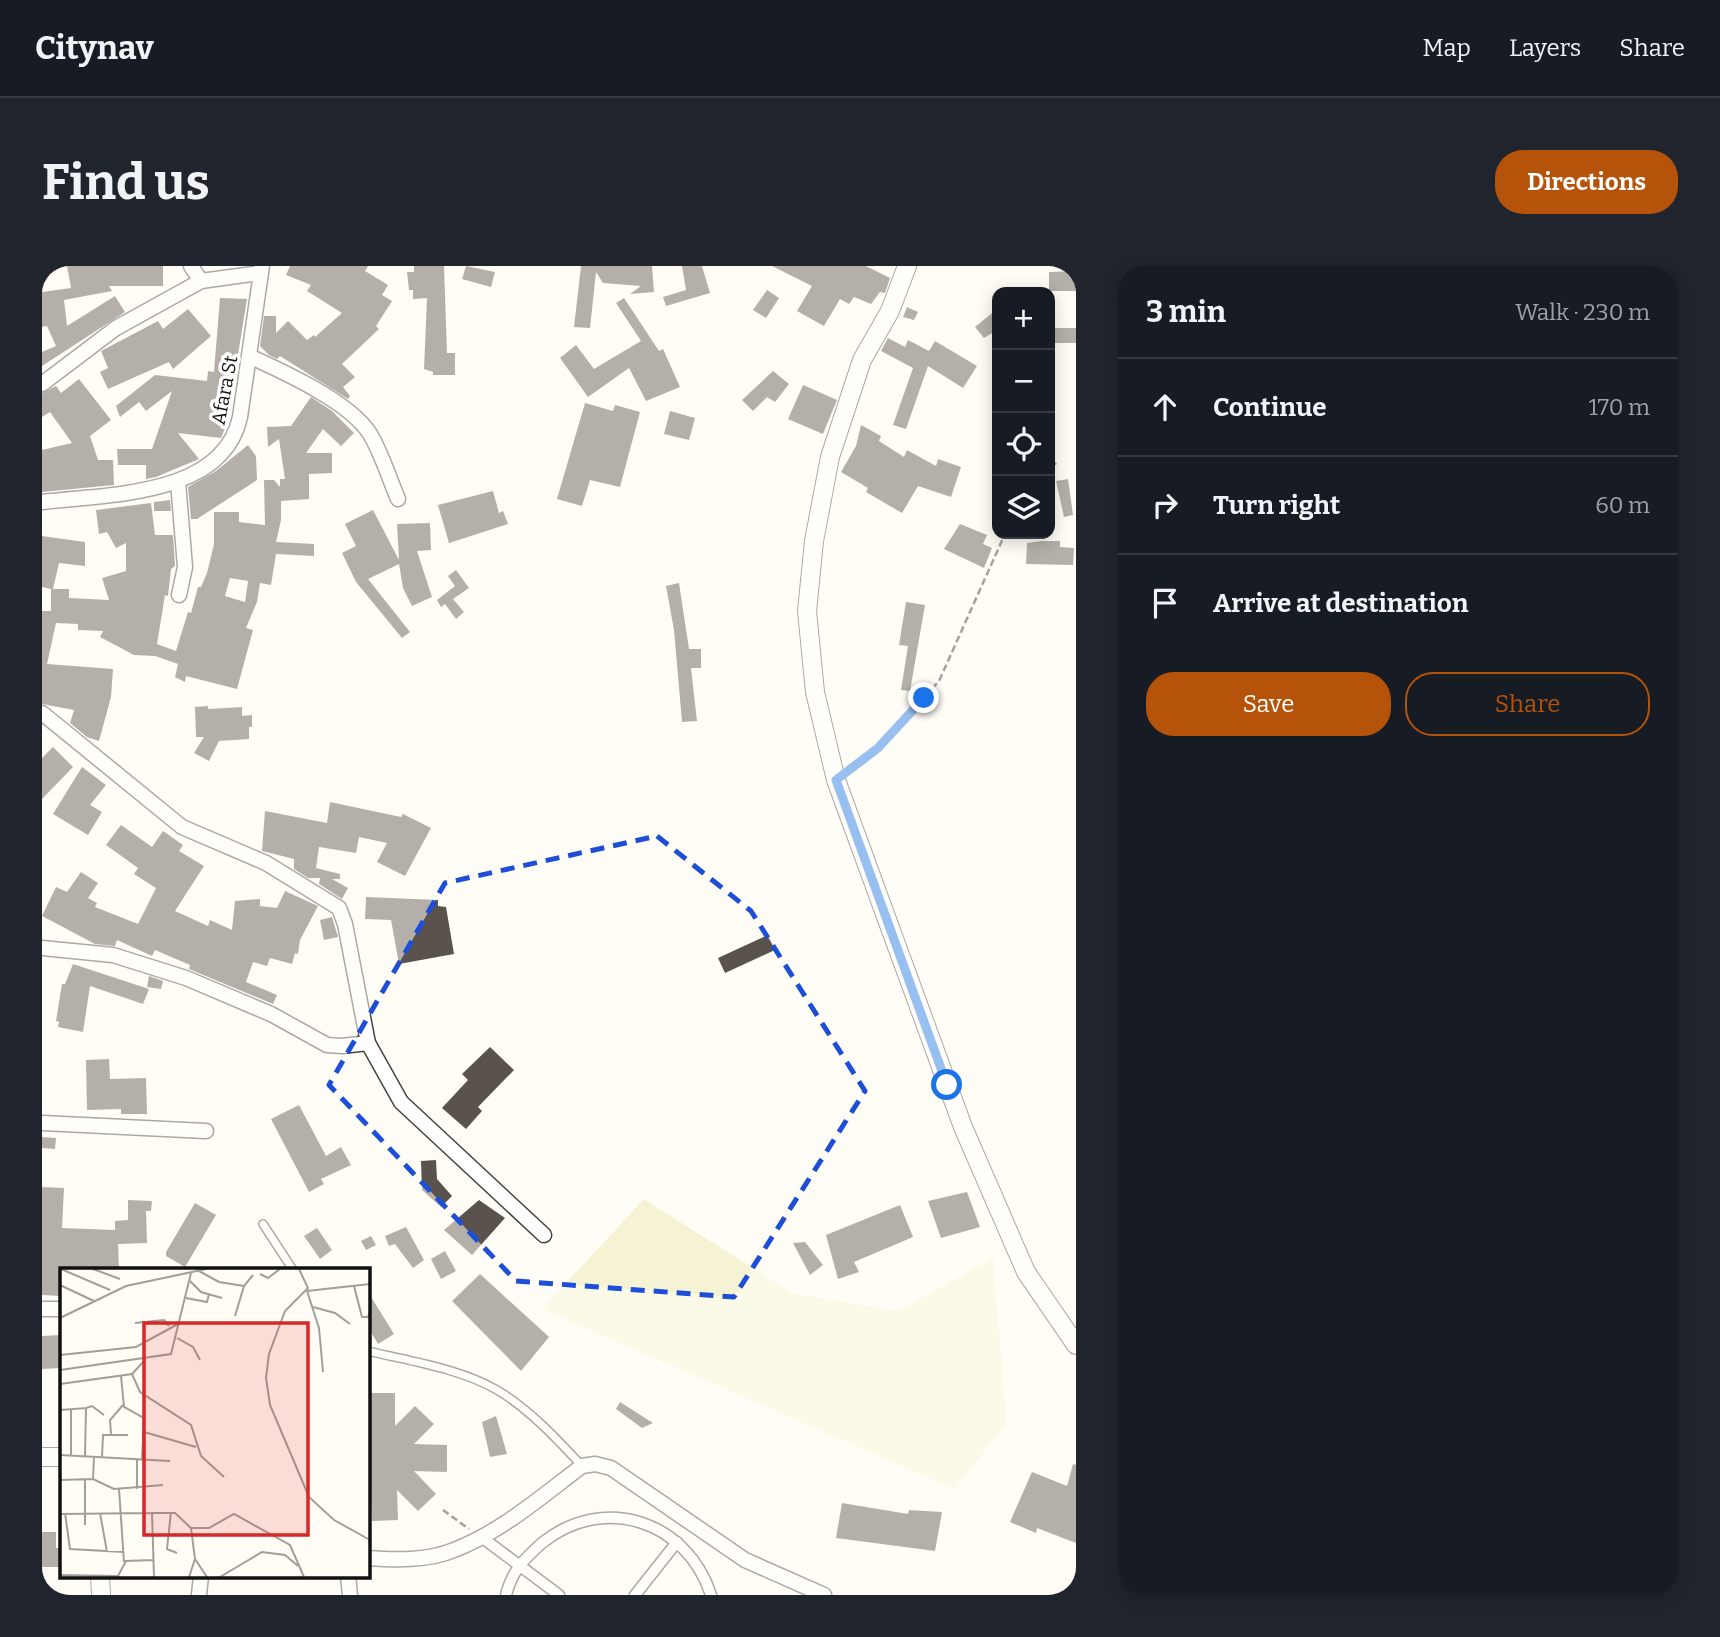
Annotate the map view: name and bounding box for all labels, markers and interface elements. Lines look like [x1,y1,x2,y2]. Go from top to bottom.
text: Citynav [35,28,154,68]
text: Map [1423,34,1471,62]
text: Layers [1509,34,1581,62]
text: Share [1619,34,1685,62]
button: Directions [1495,150,1678,214]
text: Find us [42,153,210,212]
map controls [992,287,1055,539]
button: + [992,287,1055,350]
text: 3 min [1146,294,1226,330]
text: Walk · 230 m [1515,298,1650,326]
button: − [992,350,1055,413]
street label: Afara St [207,353,242,427]
icon: ahead [1146,388,1184,426]
text: Continue [1213,392,1327,423]
text: 170 m [1588,393,1650,421]
button: locate [992,413,1055,476]
button: layers [992,476,1055,539]
icon: right [1146,486,1184,524]
text: Turn right [1213,490,1340,521]
text: 60 m [1595,491,1650,519]
icon: arrive [1146,584,1184,622]
text: Arrive at destination [1213,588,1468,619]
button: Save [1146,672,1391,736]
button: Share [1405,672,1650,736]
route end [908,682,939,713]
route start [931,1069,962,1100]
inset map [60,1268,369,1578]

